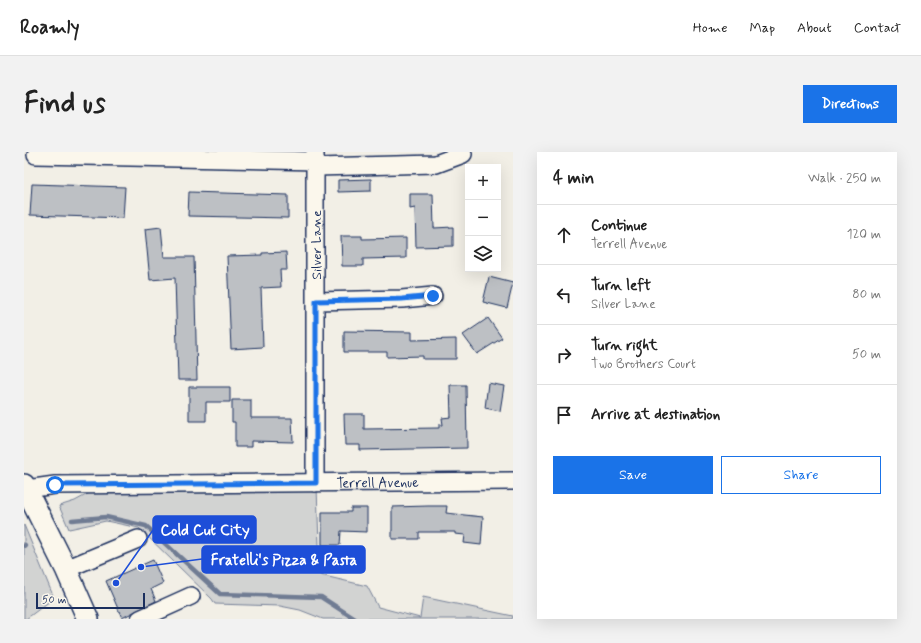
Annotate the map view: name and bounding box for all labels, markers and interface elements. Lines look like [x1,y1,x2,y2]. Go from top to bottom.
text: Roamly [20,15,79,40]
text: Home [693,19,727,37]
text: Map [749,19,775,37]
text: About [797,19,832,37]
text: Contact [854,19,901,37]
button: Directions [803,85,897,123]
text: Find us [24,86,105,123]
map controls [465,164,501,272]
button: + [465,164,501,200]
text: 4 min [553,167,594,189]
text: Walk · 250 m [808,170,881,187]
button: − [465,200,501,236]
street label: Silver Lane [308,210,326,280]
text: Continue [591,216,647,236]
icon: ahead [553,224,575,246]
text: 120 m [847,226,881,243]
button: layers [465,236,501,272]
text: Terrell Avenue [591,236,667,253]
text: Turn left [591,276,651,296]
icon: left [553,284,575,306]
text: 80 m [852,286,881,303]
route end [424,287,442,305]
text: Silver Lane [591,296,656,313]
text: Turn right [591,336,658,356]
icon: right [553,344,575,366]
text: 50 m [852,346,881,363]
text: Two Brothers Court [591,356,696,373]
icon: arrive [553,404,575,426]
text: Arrive at destination [591,405,720,425]
button: Save [553,456,713,494]
button: Share [721,456,881,494]
street label: Terrell Avenue [337,474,419,493]
route start [46,476,64,494]
callout: Cold Cut City [153,516,256,543]
text: Cold Cut City [160,521,250,541]
callout: Fratelli's Pizza & Pasta [202,546,365,573]
text: Fratelli's Pizza & Pasta [211,551,357,571]
scale bar [36,591,145,610]
text: 50 m [42,593,67,607]

